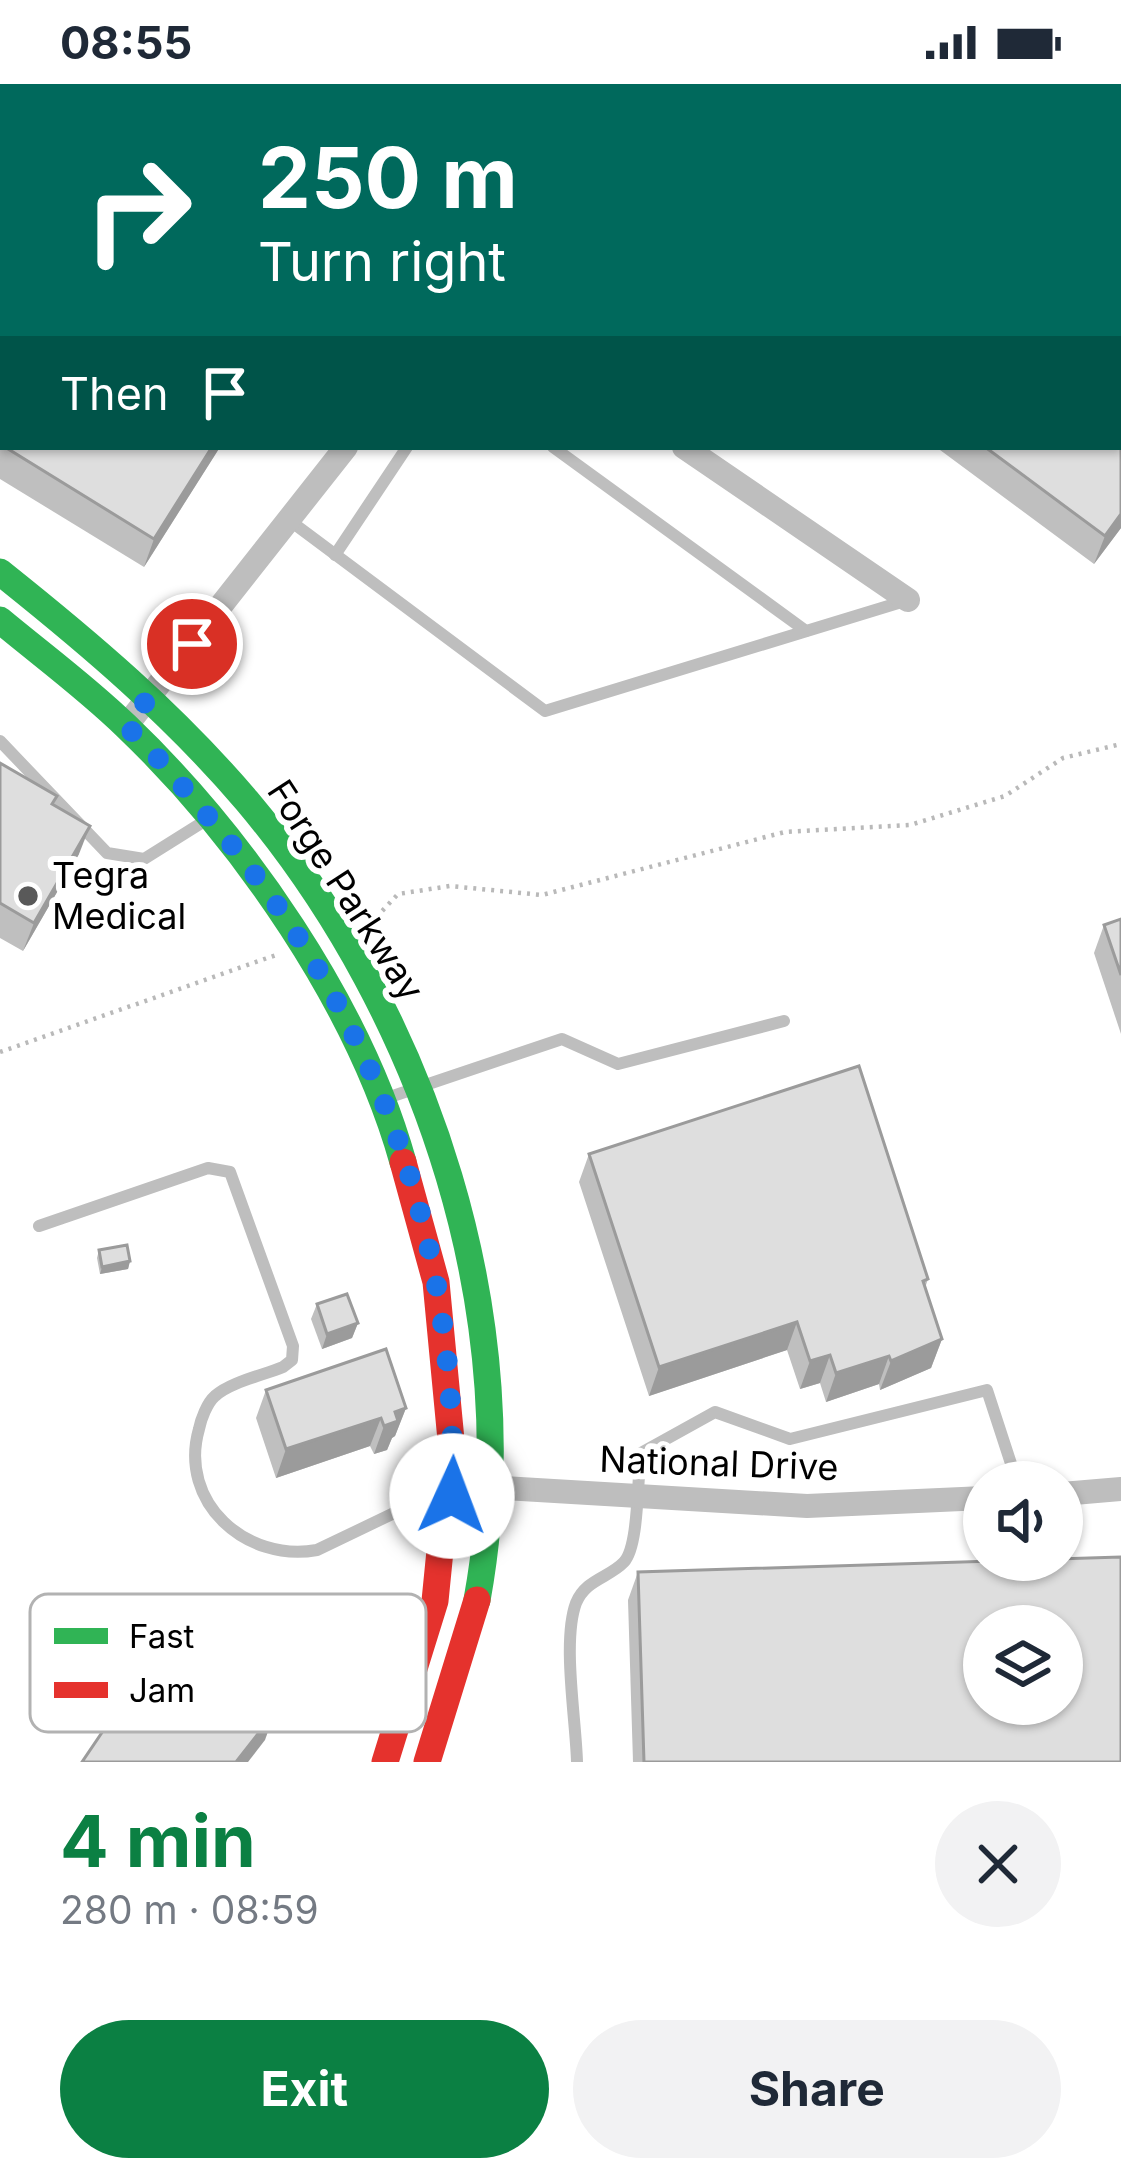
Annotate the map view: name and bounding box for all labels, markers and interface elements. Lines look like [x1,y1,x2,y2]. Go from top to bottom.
text: 08:55 [60,15,192,70]
text: 250 m [258,127,518,228]
icon: right [60,132,216,288]
text: Turn right [258,229,506,294]
icon: arrive [192,360,258,426]
text: Then [60,366,168,421]
pin [141,593,243,695]
icon: arrive [159,611,225,677]
street label: Forge Parkway [258,771,434,1009]
place label: Tegra Medical [52,853,186,938]
marker: Tegra Medical [15,883,41,909]
position arrow [389,1433,515,1559]
street label: National Drive [599,1437,839,1489]
map controls [963,1461,1083,1725]
button: sound [963,1461,1083,1581]
legend [30,1594,426,1732]
button: layers [963,1605,1083,1725]
text: Fast [129,1616,195,1656]
text: Jam [129,1670,195,1710]
text: 4 min [60,1797,256,1884]
button: close [935,1801,1061,1927]
text: 280 m · 08:59 [60,1886,319,1933]
button: Exit [60,2020,549,2158]
button: Share [573,2020,1061,2158]

